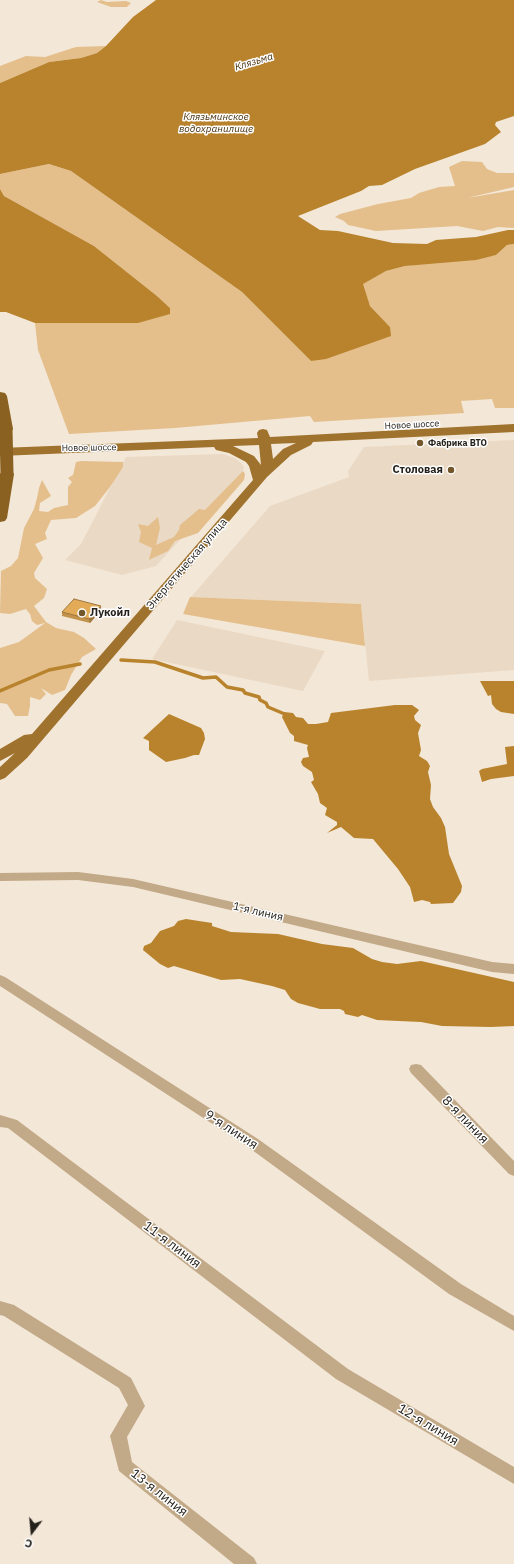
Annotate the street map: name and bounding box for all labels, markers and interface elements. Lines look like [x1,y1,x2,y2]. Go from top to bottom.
water label: Клязьма [233,51,275,73]
water label: Клязьминское водохранилище [179,111,253,134]
street label: Новое шоссе [384,418,440,432]
marker: Фабрика ВТО [415,438,425,448]
place label: Фабрика ВТО [428,438,487,448]
street label: Новое шоссе [62,442,116,454]
place label: Столовая [392,463,443,477]
marker: Столовая [446,465,456,475]
street label: Энергетическая улица [144,516,230,612]
place label: Лукойл [90,606,130,620]
marker: Лукойл [77,608,87,618]
street label: 1-я линия [232,900,284,924]
street label: 8-я линия [438,1093,492,1147]
street label: 9-я линия [201,1107,261,1153]
street label: 11-я линия [140,1218,204,1272]
street label: 12-я линия [395,1401,461,1449]
street label: 13-я линия [127,1466,191,1520]
north arrow [12,1512,52,1552]
text: С [23,1536,34,1551]

